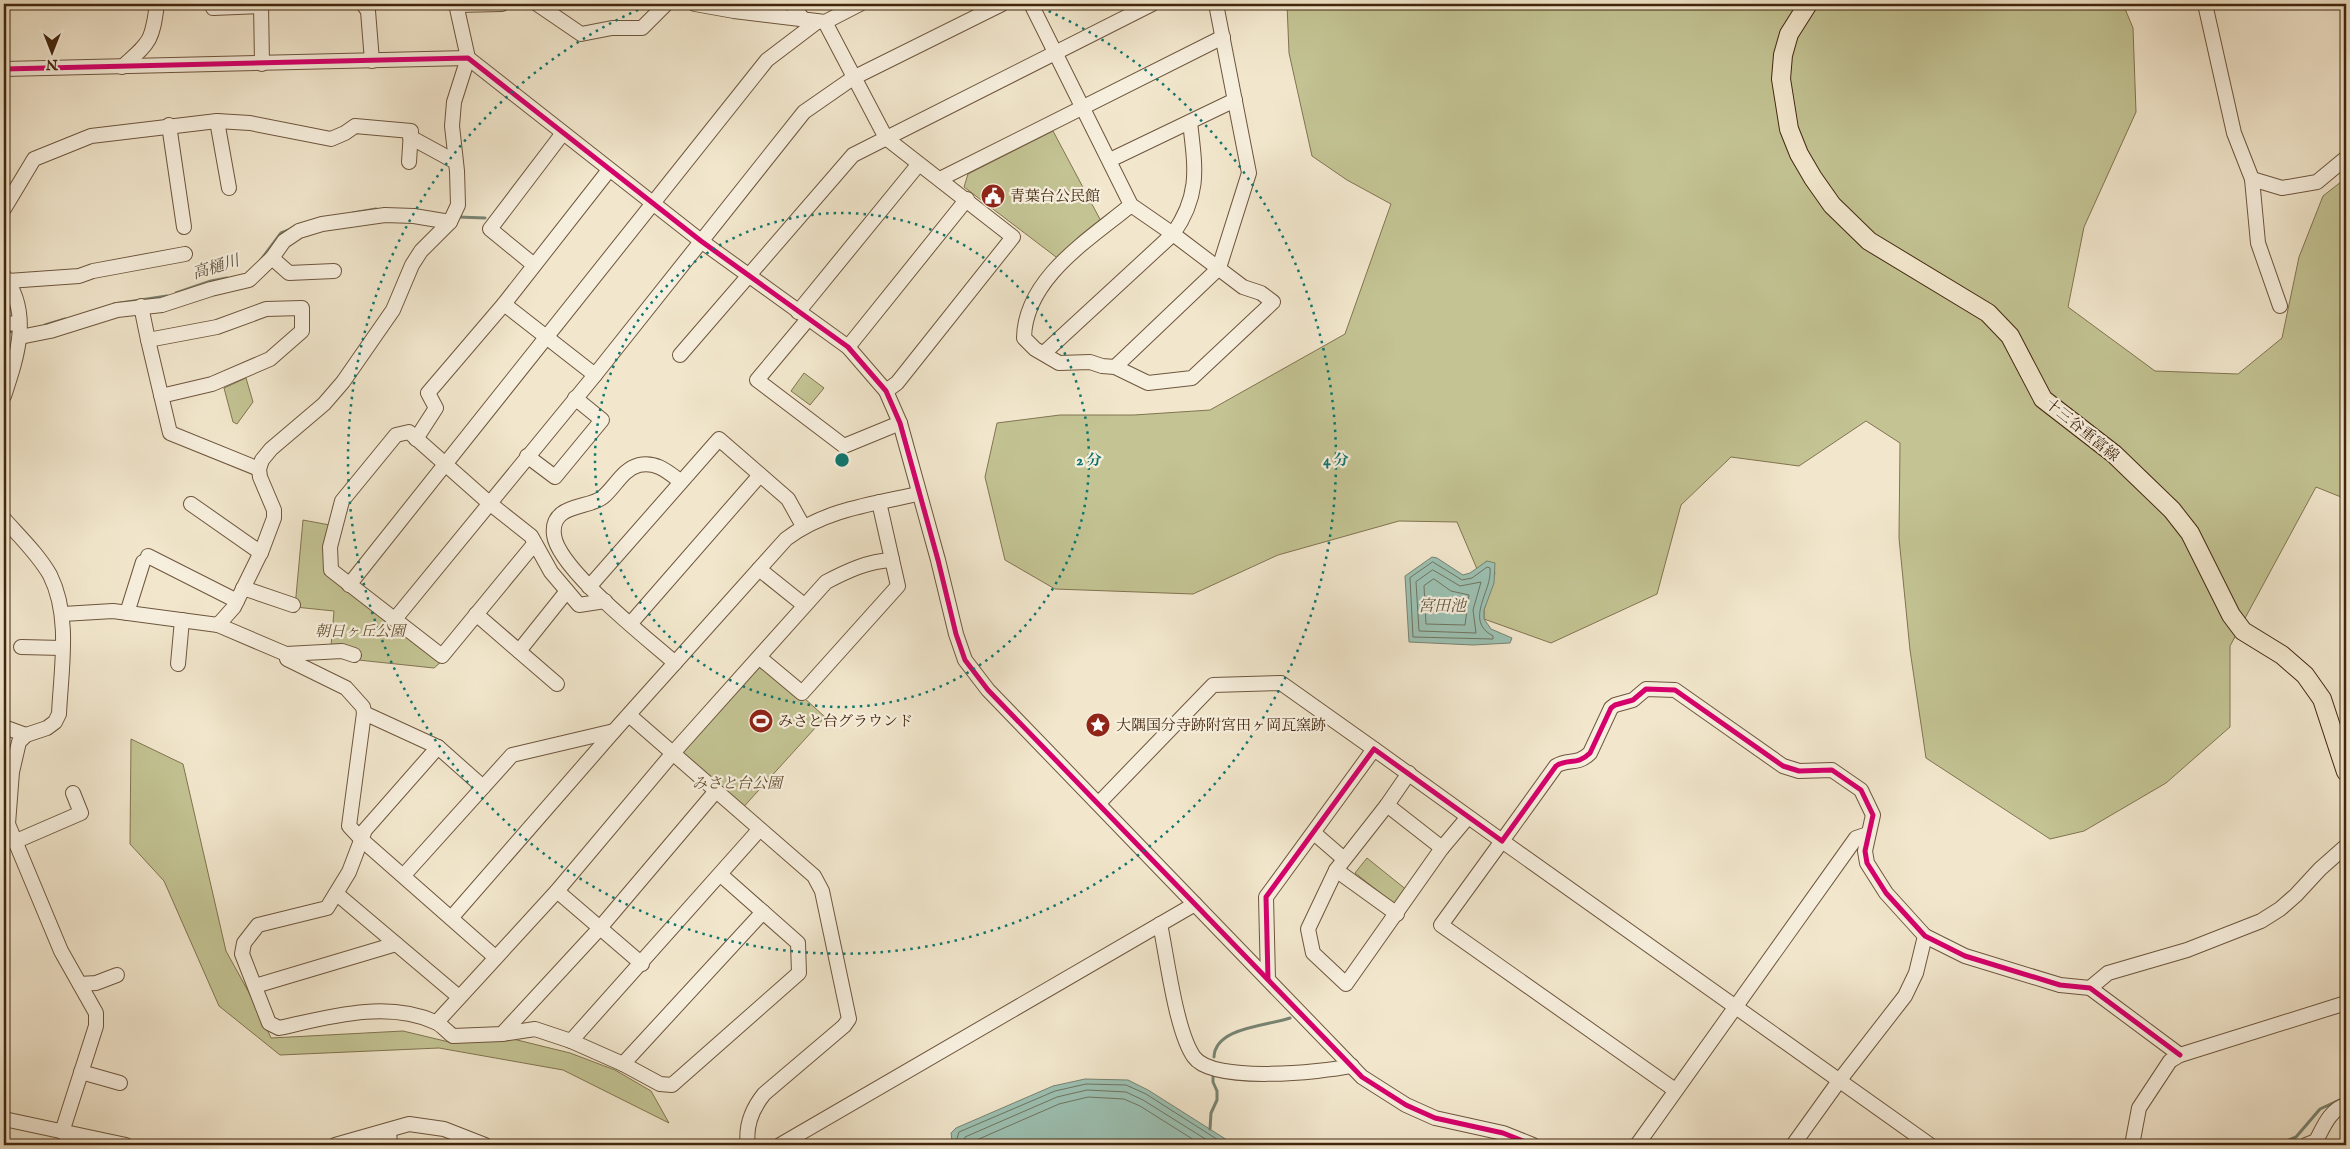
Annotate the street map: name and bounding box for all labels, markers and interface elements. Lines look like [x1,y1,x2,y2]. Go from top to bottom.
north arrow [28,28,78,78]
text: N [46,55,59,73]
public building icon: 青葉台公民館 [980,183,1006,209]
place label: 青葉台公民館 [1010,187,1100,206]
water label: 高樋川 [190,251,244,285]
street label: 十三谷重富線 [2041,394,2123,466]
centre of rings [833,451,851,469]
text: 2 分 [1076,451,1102,470]
text: 4 分 [1323,451,1349,470]
water label: 宮田池 [1418,597,1468,617]
park label: 朝日ヶ丘公園 [315,622,408,641]
sports icon: みさと台グラウンド [748,708,774,734]
place label: みさと台グラウンド [778,712,913,731]
place icon: 大隅国分寺跡附宮田ヶ岡瓦窯跡 [1085,712,1111,738]
place label: 大隅国分寺跡附宮田ヶ岡瓦窯跡 [1116,716,1326,735]
park label: みさと台公園 [692,774,785,793]

